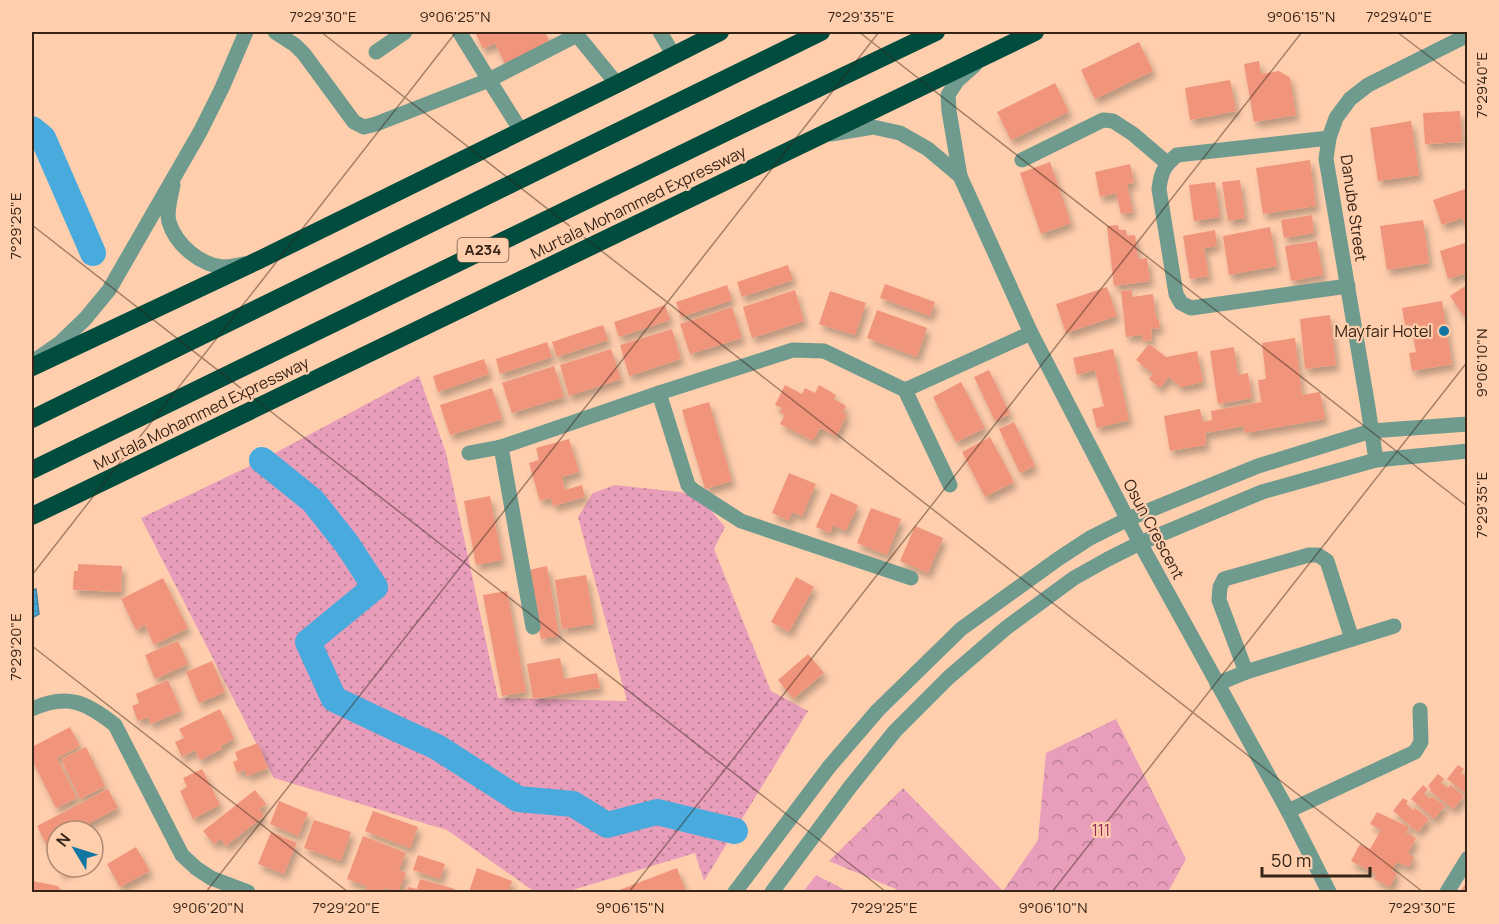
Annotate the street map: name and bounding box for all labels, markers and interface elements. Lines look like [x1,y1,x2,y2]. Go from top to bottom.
text: 7°29'30"E [289,6,357,27]
text: 9°06'25"N [419,6,491,27]
text: 7°29'35"E [828,6,894,27]
text: 9°06'15"N [1267,6,1335,27]
text: 7°29'40"E [1366,6,1432,27]
text: 7°29'40"E [1471,52,1492,118]
street label: Murtala Mohammed Expressway [527,140,750,264]
street label: Danube Street [1336,153,1372,263]
text: 7°29'25"E [5,193,26,259]
road number: A234 [458,238,508,262]
place label: Mayfair Hotel [1334,320,1432,342]
marker: Mayfair Hotel [1437,324,1451,338]
text: 9°06'10"N [1471,329,1492,397]
street label: Murtala Mohammed Expressway [90,351,313,475]
text: 7°29'35"E [1471,472,1492,538]
street label: Osun Crescent [1118,475,1190,583]
text: 7°29'20"E [5,613,26,681]
north arrow [45,819,105,879]
park label: 111 [1092,819,1110,841]
text: N [51,828,75,851]
scale bar [1262,840,1370,878]
text: 50 m [1271,848,1311,872]
text: 9°06'20"N [172,897,244,918]
text: 7°29'20"E [312,897,380,918]
text: 9°06'15"N [596,897,664,918]
text: 7°29'25"E [851,897,917,918]
text: 9°06'10"N [1019,897,1087,918]
text: 7°29'30"E [1388,897,1456,918]

